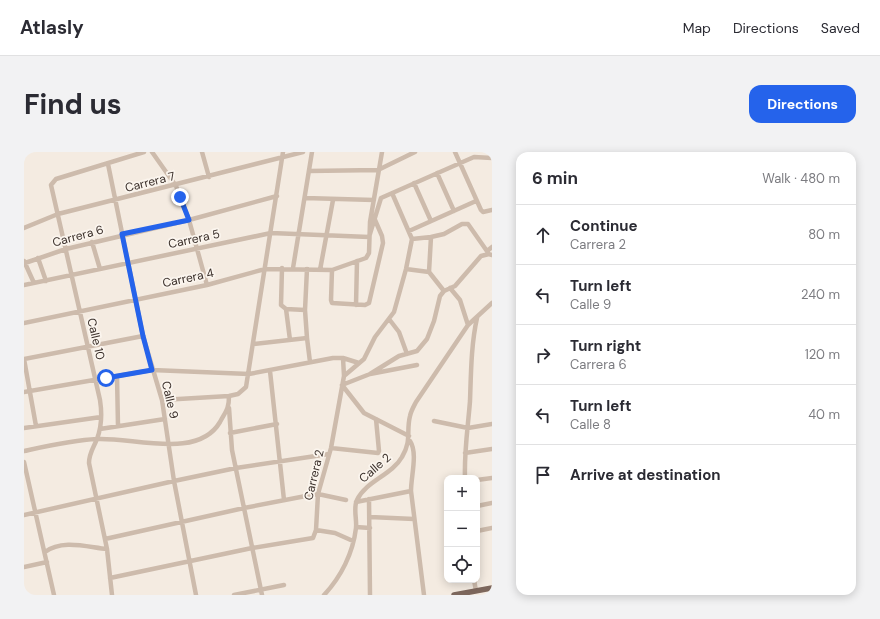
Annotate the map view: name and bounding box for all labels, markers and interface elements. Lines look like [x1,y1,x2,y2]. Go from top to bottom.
text: Atlasly [20,15,84,40]
text: Map [683,19,711,37]
text: Directions [733,19,799,37]
text: Saved [821,19,860,37]
button: Directions [749,85,856,123]
text: Find us [24,86,122,123]
text: 6 min [532,167,578,189]
street label: Carrera 7 [123,168,177,196]
text: Walk · 480 m [762,170,840,187]
route end [171,188,189,206]
text: Continue [570,216,638,236]
street label: Carrera 6 [51,222,105,250]
icon: ahead [532,224,554,246]
street label: Carrera 5 [167,226,221,252]
text: 80 m [808,226,840,243]
text: Carrera 2 [570,236,626,253]
street label: Carrera 4 [161,265,215,291]
text: Turn left [570,276,631,296]
icon: left [532,284,554,306]
text: 240 m [801,286,840,303]
text: Calle 9 [570,296,611,313]
street label: Calle 10 [83,317,109,361]
text: Turn right [570,336,641,356]
icon: right [532,344,554,366]
text: 120 m [805,346,840,363]
text: Carrera 6 [570,356,627,373]
route start [97,369,115,387]
street label: Calle 9 [158,380,182,420]
text: Turn left [570,396,631,416]
icon: left [532,404,554,426]
text: 40 m [808,406,840,423]
text: Calle 8 [570,416,611,433]
street label: Carrera 2 [300,448,328,502]
street label: Calle 2 [356,450,394,486]
icon: arrive [532,464,554,486]
text: Arrive at destination [570,465,721,485]
map controls [444,475,480,583]
button: + [444,475,480,511]
button: − [444,511,480,547]
button: locate [444,547,480,583]

